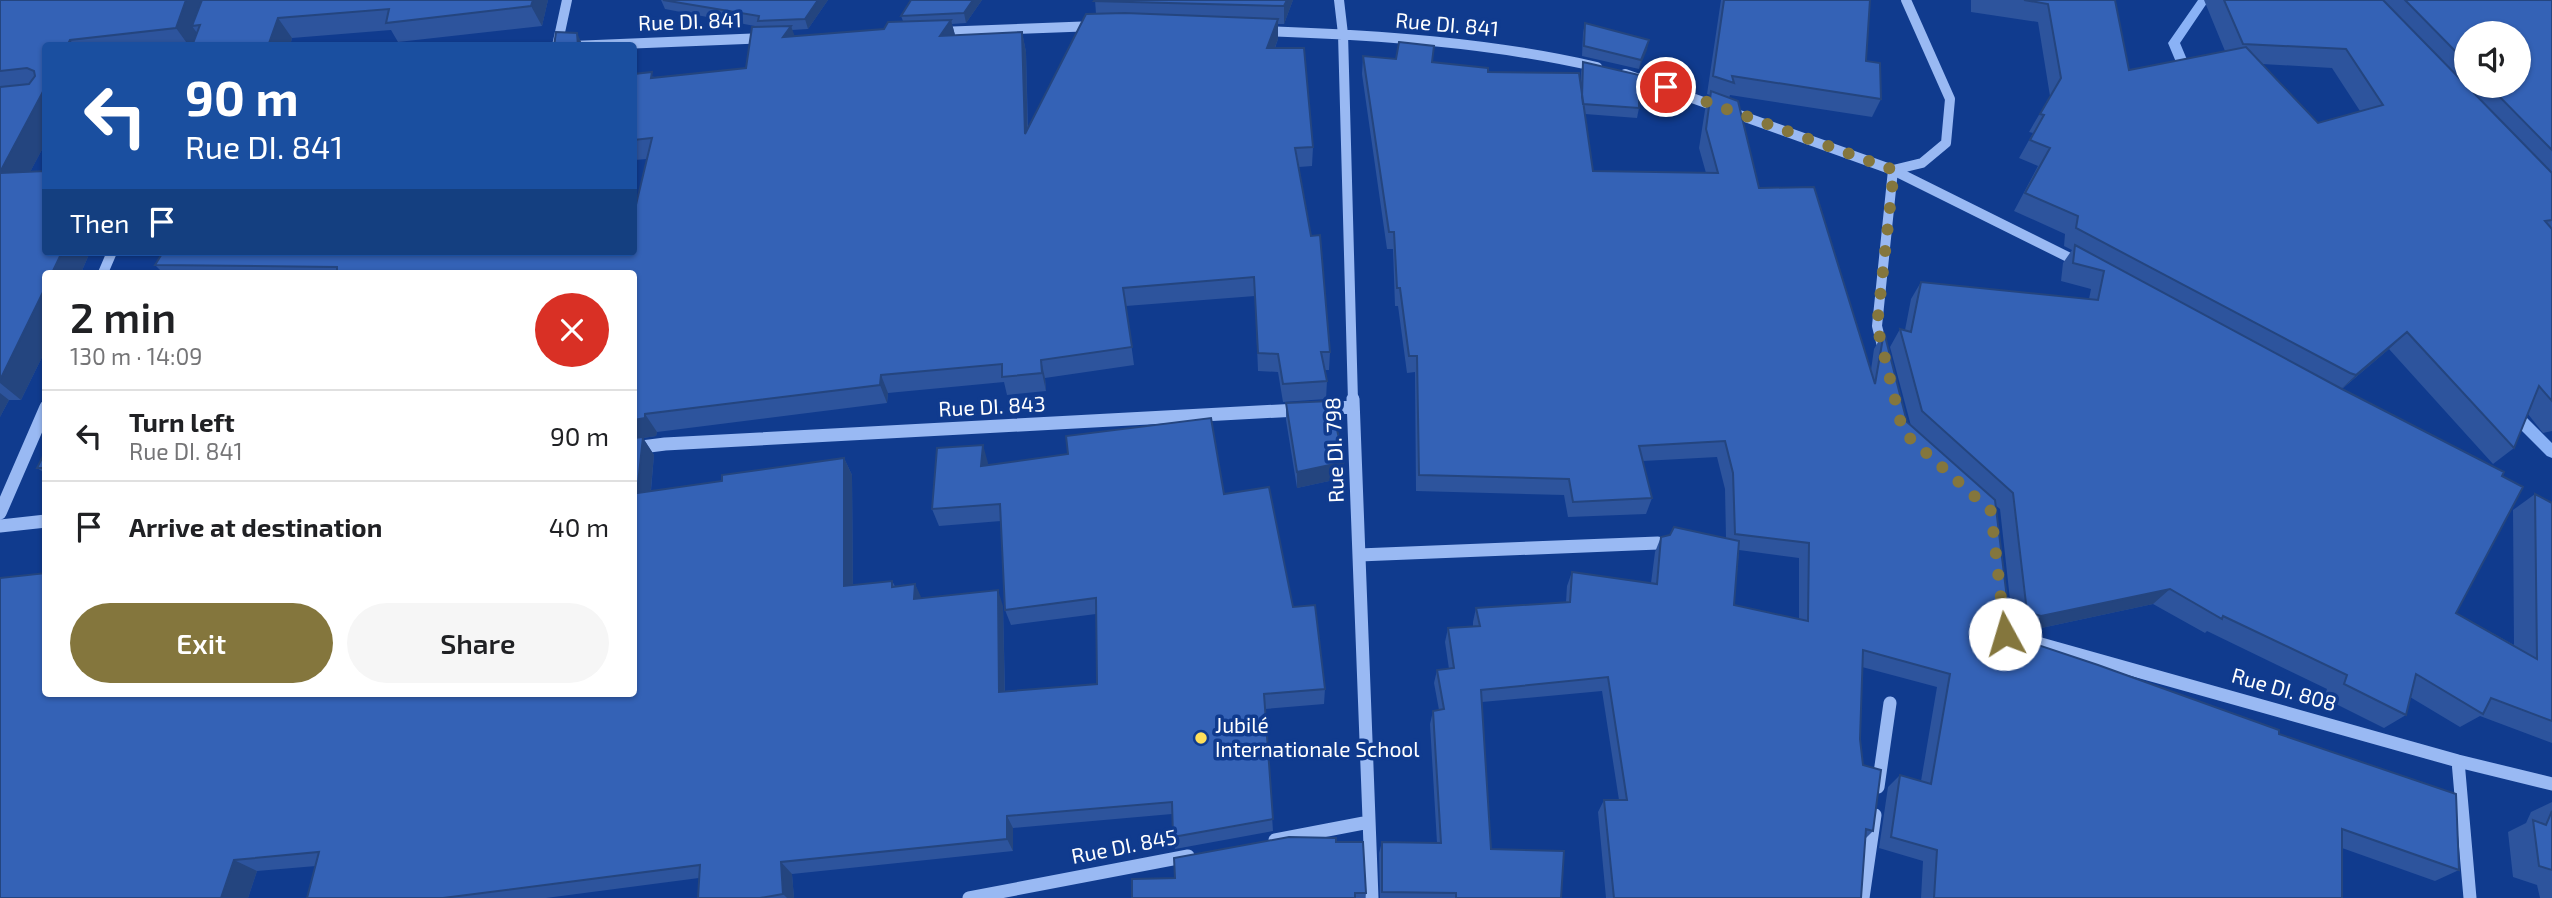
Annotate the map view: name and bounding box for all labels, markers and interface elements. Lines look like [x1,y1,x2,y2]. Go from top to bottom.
street label: Rue DI. 841 [638,6,742,35]
street label: Rue DI. 841 [1394,7,1500,40]
map controls [2454,21,2531,98]
button: sound [2454,21,2531,98]
pin [1636,57,1696,117]
text: 90 m [185,67,299,126]
icon: arrive [1647,68,1685,106]
icon: left [70,70,161,161]
text: Rue DI. 841 [185,127,343,165]
icon: arrive [143,203,181,241]
text: Then [70,207,129,238]
text: 2 min [70,291,176,341]
button: close [535,293,609,367]
text: 130 m · 14:09 [70,342,203,370]
street label: Rue DI. 843 [938,390,1046,421]
street label: Rue DI. 798 [1319,397,1348,503]
text: Turn left [129,406,235,437]
icon: left [70,417,108,455]
text: 90 m [550,420,609,451]
text: Rue DI. 841 [129,437,243,465]
icon: arrive [70,508,108,546]
text: Arrive at destination [129,511,382,542]
text: 40 m [549,511,609,542]
position arrow [1968,597,2042,671]
button: Exit [70,603,333,683]
button: Share [347,603,609,683]
street label: Rue DI. 808 [2229,662,2340,715]
place label: Jubilé Internationale School [1215,712,1420,761]
marker: Jubilé Internationale School [1193,730,1209,746]
street label: Rue DI. 845 [1069,823,1179,868]

